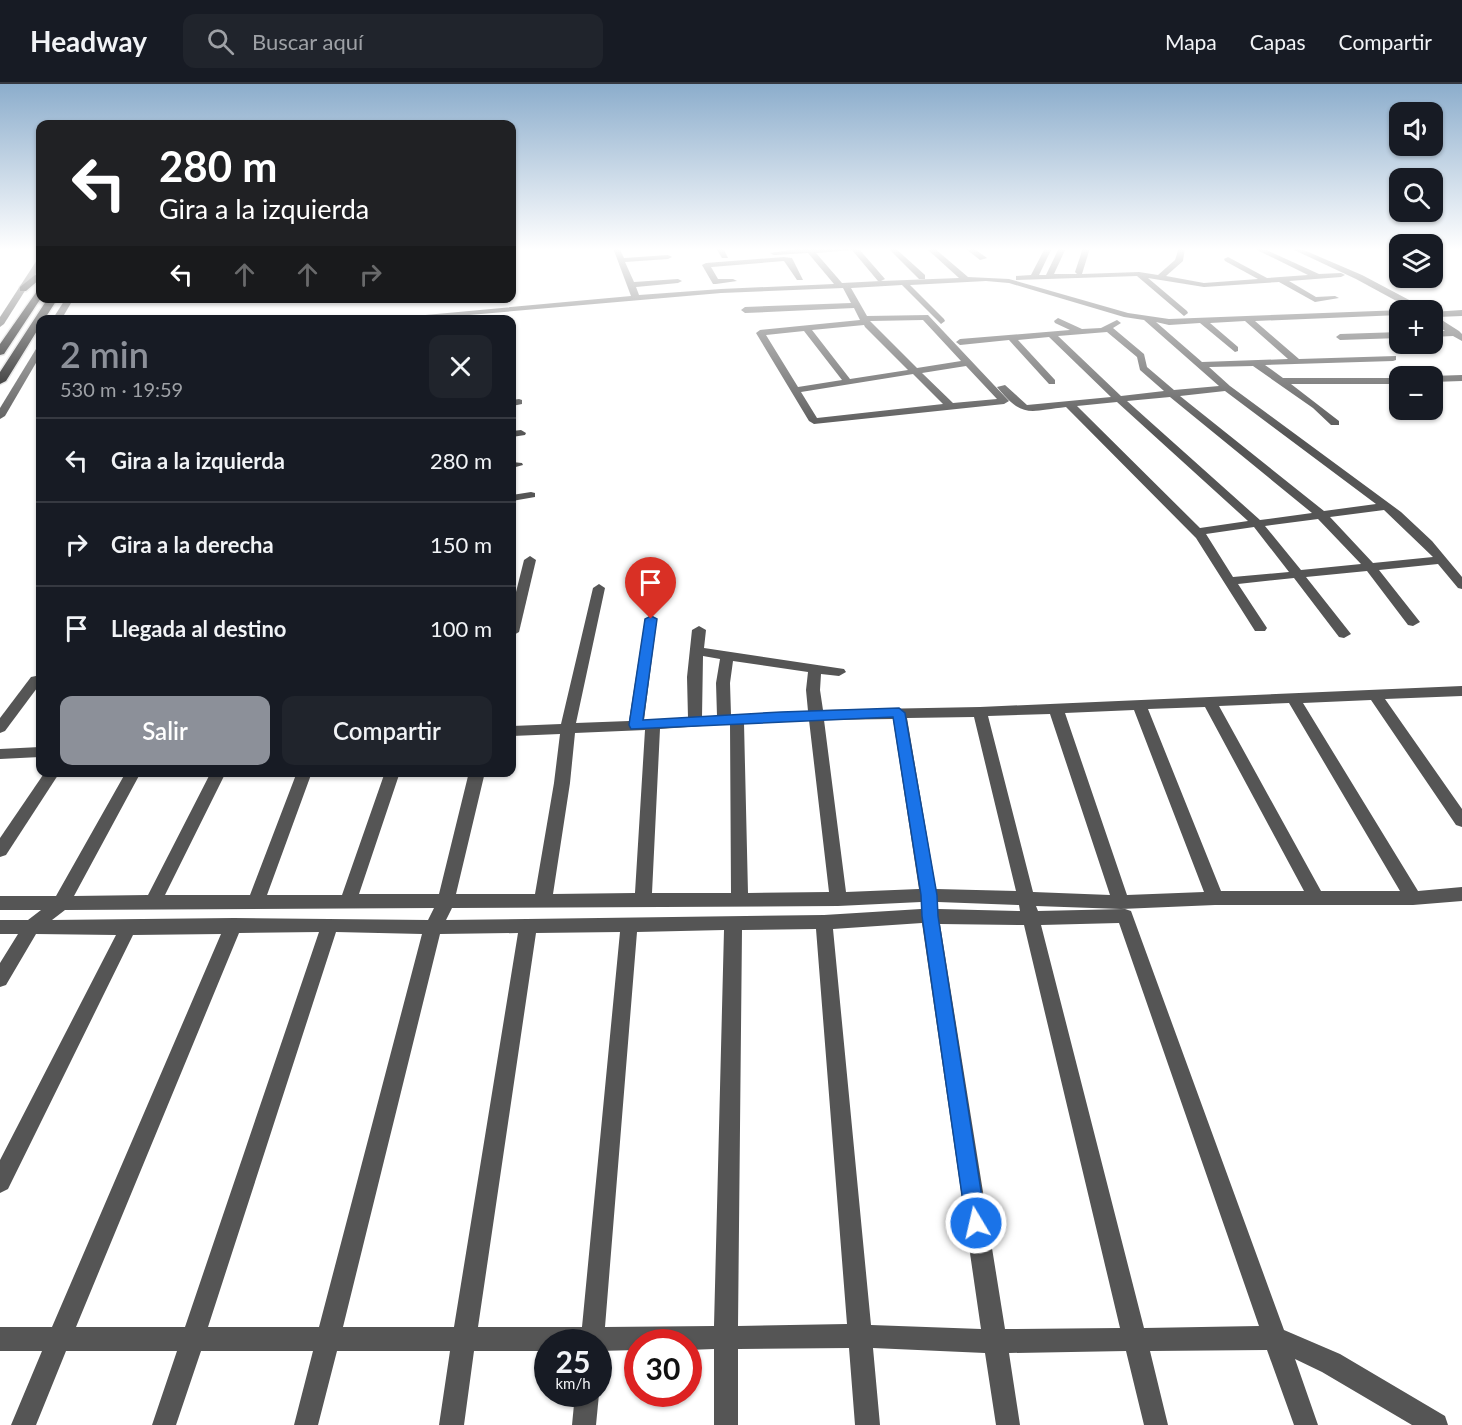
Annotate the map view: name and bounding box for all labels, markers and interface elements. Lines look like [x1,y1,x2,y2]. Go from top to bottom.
search box [183,14,603,68]
text: Headway [30,24,147,58]
icon: search [204,25,237,58]
text: Buscar aquí [252,28,363,55]
text: Mapa [1165,29,1217,54]
text: Capas [1250,29,1306,54]
text: Compartir [1339,29,1432,54]
map controls [1389,102,1443,420]
button: sound [1389,102,1443,156]
text: 280 m [159,141,277,191]
icon: left [60,144,138,222]
button: search [1389,168,1443,222]
text: Gira a la izquierda [159,192,369,225]
button: layers [1389,234,1443,288]
icon: left [165,258,198,291]
icon: ahead [228,258,261,291]
icon: ahead [291,258,324,291]
icon: right [354,258,387,291]
button: + [1389,300,1443,354]
text: 2 min [60,332,149,376]
button: close [429,335,492,398]
button: − [1389,366,1443,420]
text: 530 m · 19:59 [60,377,183,401]
icon: left [60,444,93,477]
text: Gira a la izquierda [111,447,285,474]
text: 280 m [430,447,492,474]
icon: right [60,528,93,561]
text: Gira a la derecha [111,531,274,558]
text: 150 m [430,531,492,558]
pin [625,557,676,619]
icon: arrive [634,566,667,599]
icon: arrive [60,612,93,645]
text: Llegada al destino [111,615,287,642]
text: 100 m [430,615,492,642]
button: Salir [60,696,270,765]
button: Compartir [282,696,492,765]
position arrow [944,1191,1008,1255]
speed limit sign: 30 [624,1329,702,1407]
text: 25 [556,1343,590,1379]
text: km/h [555,1374,591,1392]

